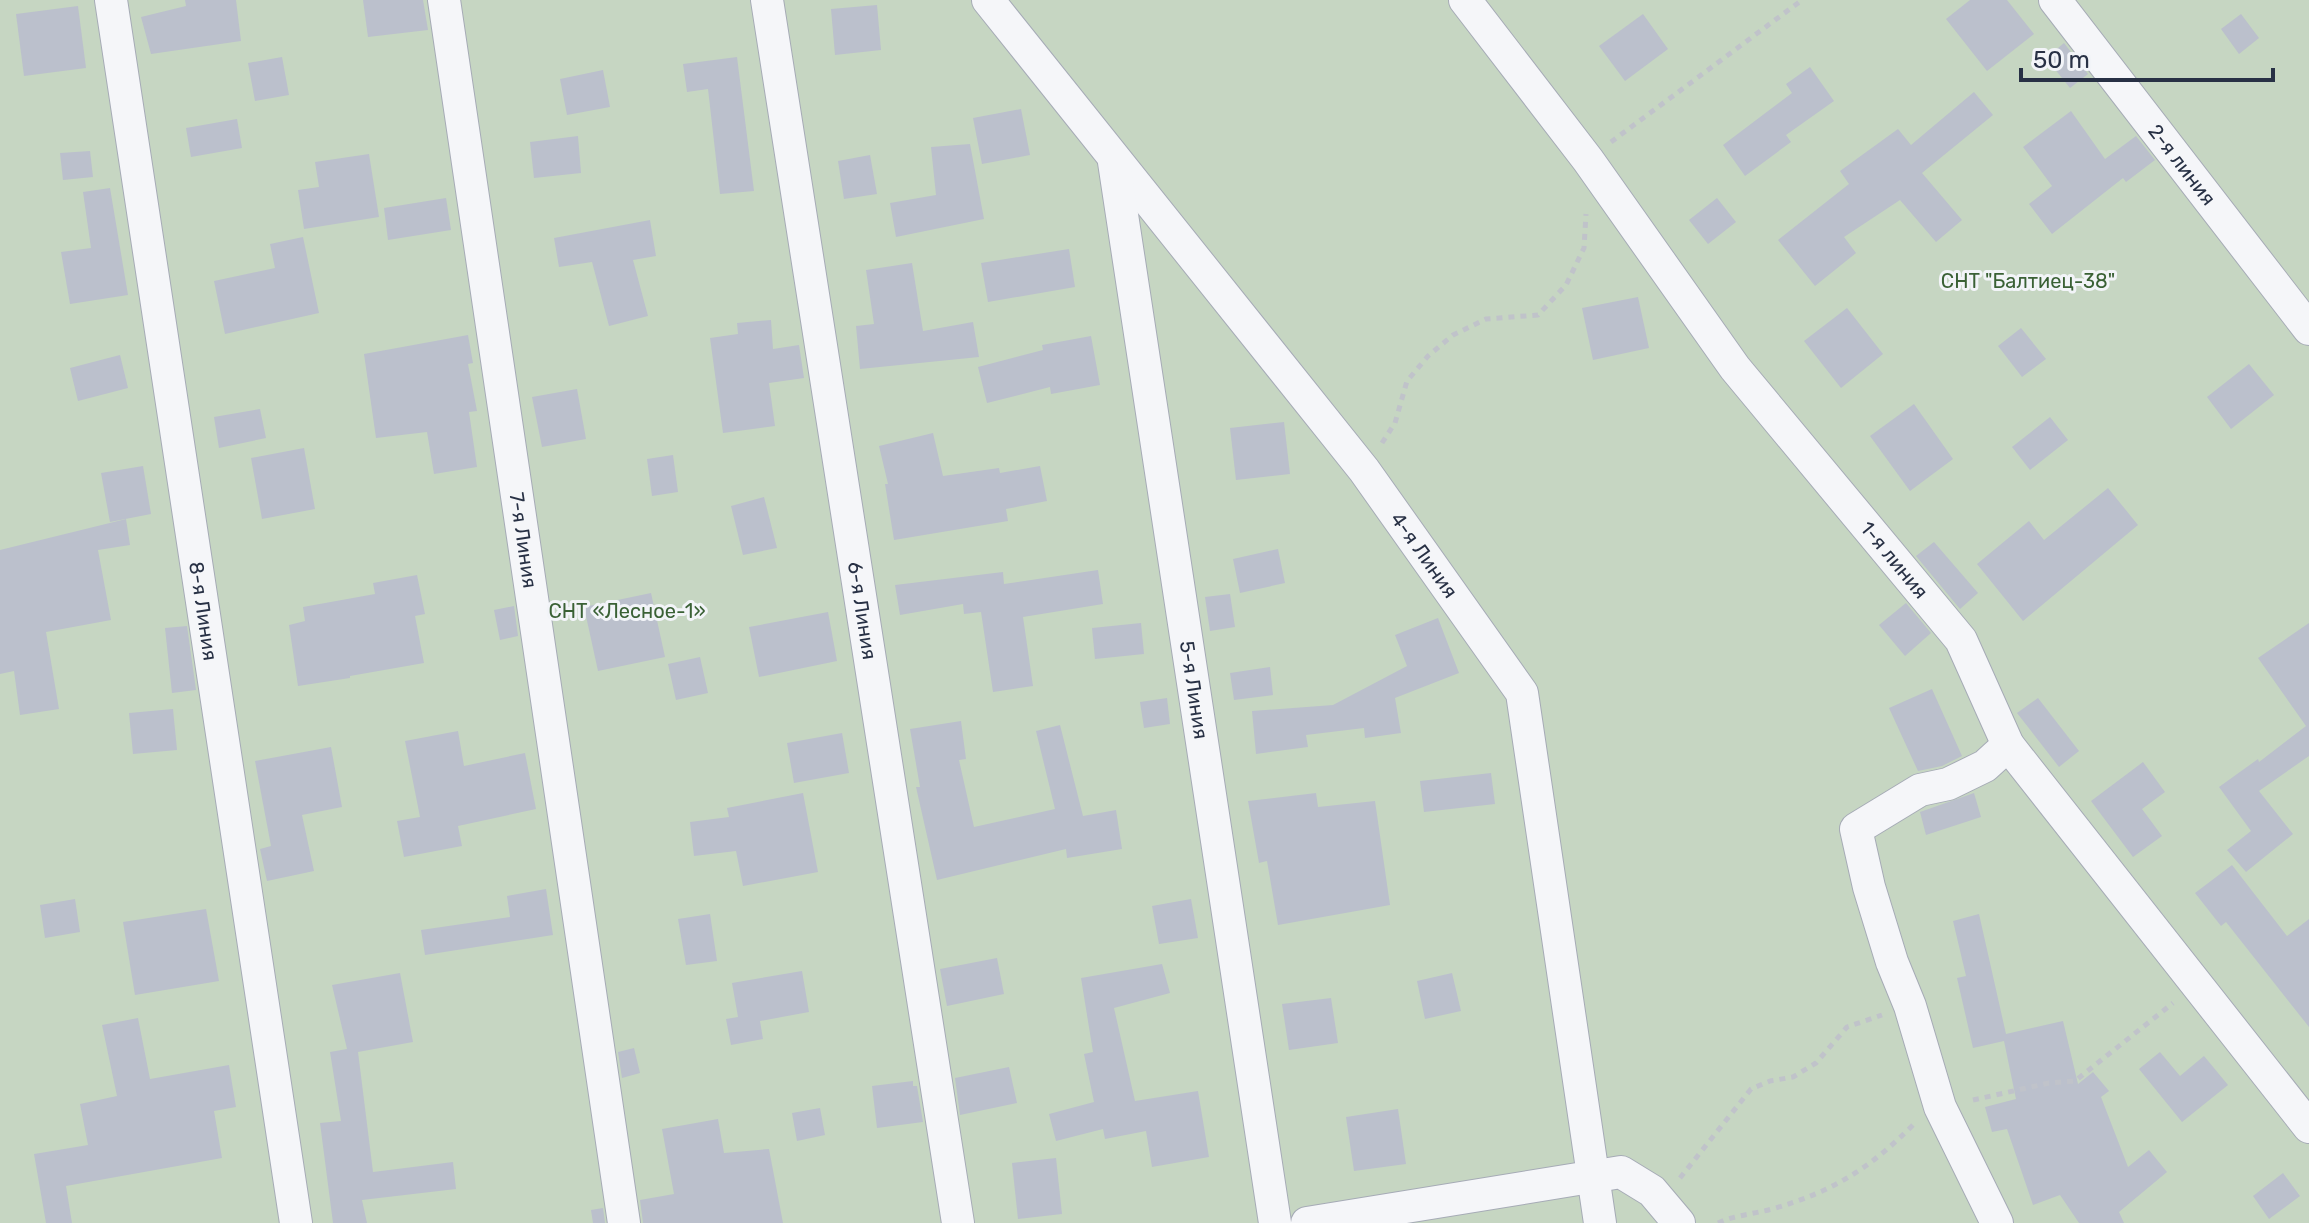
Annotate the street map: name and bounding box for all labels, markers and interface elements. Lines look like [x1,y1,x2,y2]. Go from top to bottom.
scale bar [2021,32,2273,82]
text: 50 m [2033,46,2090,74]
street label: 2-я линия [2143,119,2221,210]
park label: СНТ "Балтиец-38" [1941,269,2115,293]
street label: 7-я Линия [505,491,542,590]
street label: 4-я Линия [1386,507,1463,602]
street label: 1-я линия [1855,516,1933,603]
street label: 8-я Линия [184,560,223,662]
street label: 6-я Линия [843,560,882,661]
park label: СНТ «Лесное-1» [548,599,706,623]
street label: 5-я Линия [1175,639,1213,741]

